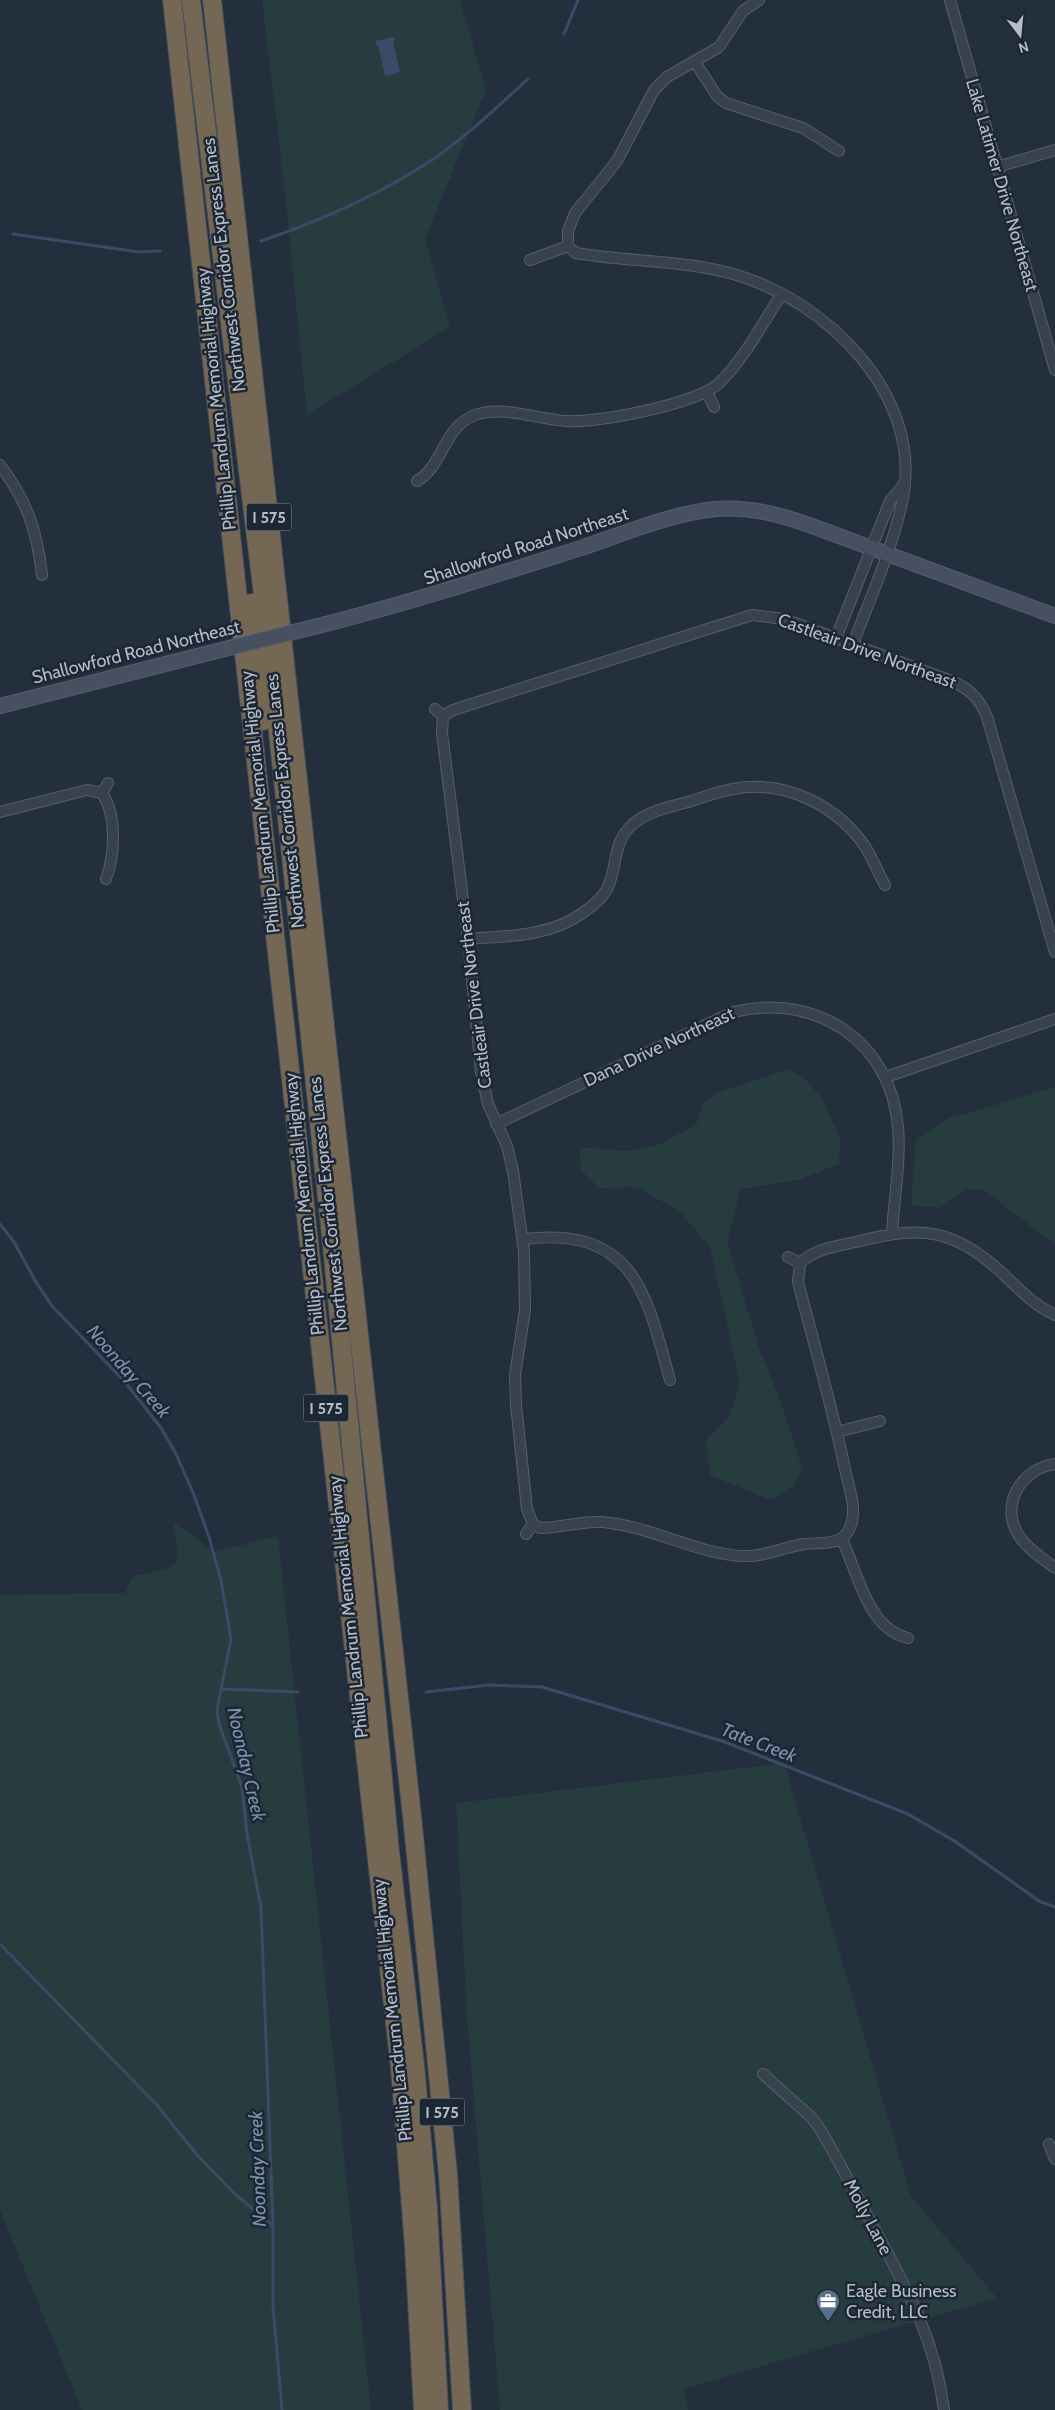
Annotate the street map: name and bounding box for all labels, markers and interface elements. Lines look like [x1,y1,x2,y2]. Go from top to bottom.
north arrow [995,10,1045,60]
text: N [1016,37,1031,58]
street label: Lake Latimer Drive Northeast [961,76,1043,294]
street label: Northwest Corridor Express Lanes [198,137,250,393]
street label: Phillip Landrum Memorial Highway [191,267,241,531]
street label: Shallowford Road Northeast [421,503,631,589]
road number: I 575 [246,504,292,530]
street label: Castleair Drive Northeast [775,608,959,694]
street label: Shallowford Road Northeast [30,615,242,689]
street label: Phillip Landrum Memorial Highway [235,670,285,934]
street label: Northwest Corridor Express Lanes [261,673,309,929]
street label: Castleair Drive Northeast [452,900,496,1090]
street label: Dana Drive Northeast [580,1002,738,1092]
street label: Phillip Landrum Memorial Highway [279,1072,329,1336]
street label: Northwest Corridor Express Lanes [304,1076,352,1332]
water label: Noonday Creek [82,1320,176,1423]
road number: I 575 [304,1395,348,1422]
street label: Phillip Landrum Memorial Highway [323,1475,373,1739]
water label: Noonday Creek [222,1705,271,1824]
water label: Tate Creek [718,1718,801,1768]
street label: Phillip Landrum Memorial Highway [367,1878,417,2142]
road number: I 575 [420,2098,464,2126]
water label: Noonday Creek [244,2110,271,2227]
street label: Molly Lane [839,2175,897,2259]
place label: Eagle Business Credit, LLC [846,2280,957,2323]
office icon: Eagle Business Credit, LLC [815,2288,841,2322]

